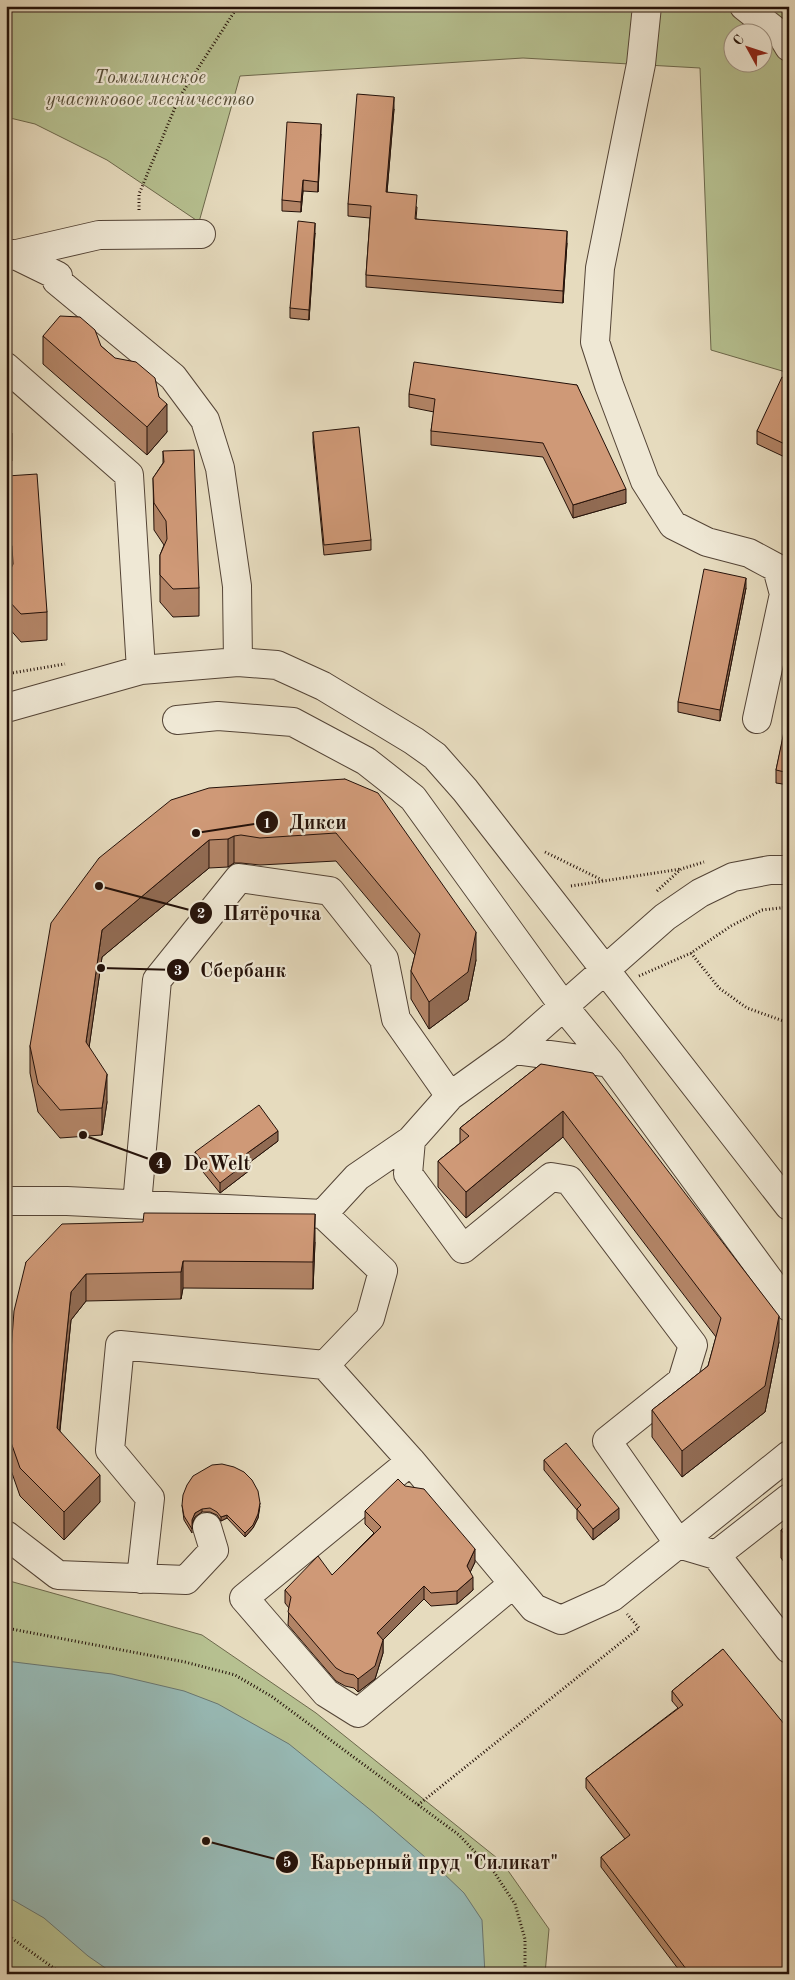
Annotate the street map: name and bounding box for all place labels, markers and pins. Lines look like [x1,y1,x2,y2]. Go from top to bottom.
callout: Дикси [255,805,357,840]
callout: Пятёрочка [188,896,331,931]
callout: Сбербанк [165,953,296,988]
callout: DeWelt [148,1146,260,1181]
callout: Карьерный пруд "Силикат" [275,1844,568,1879]

